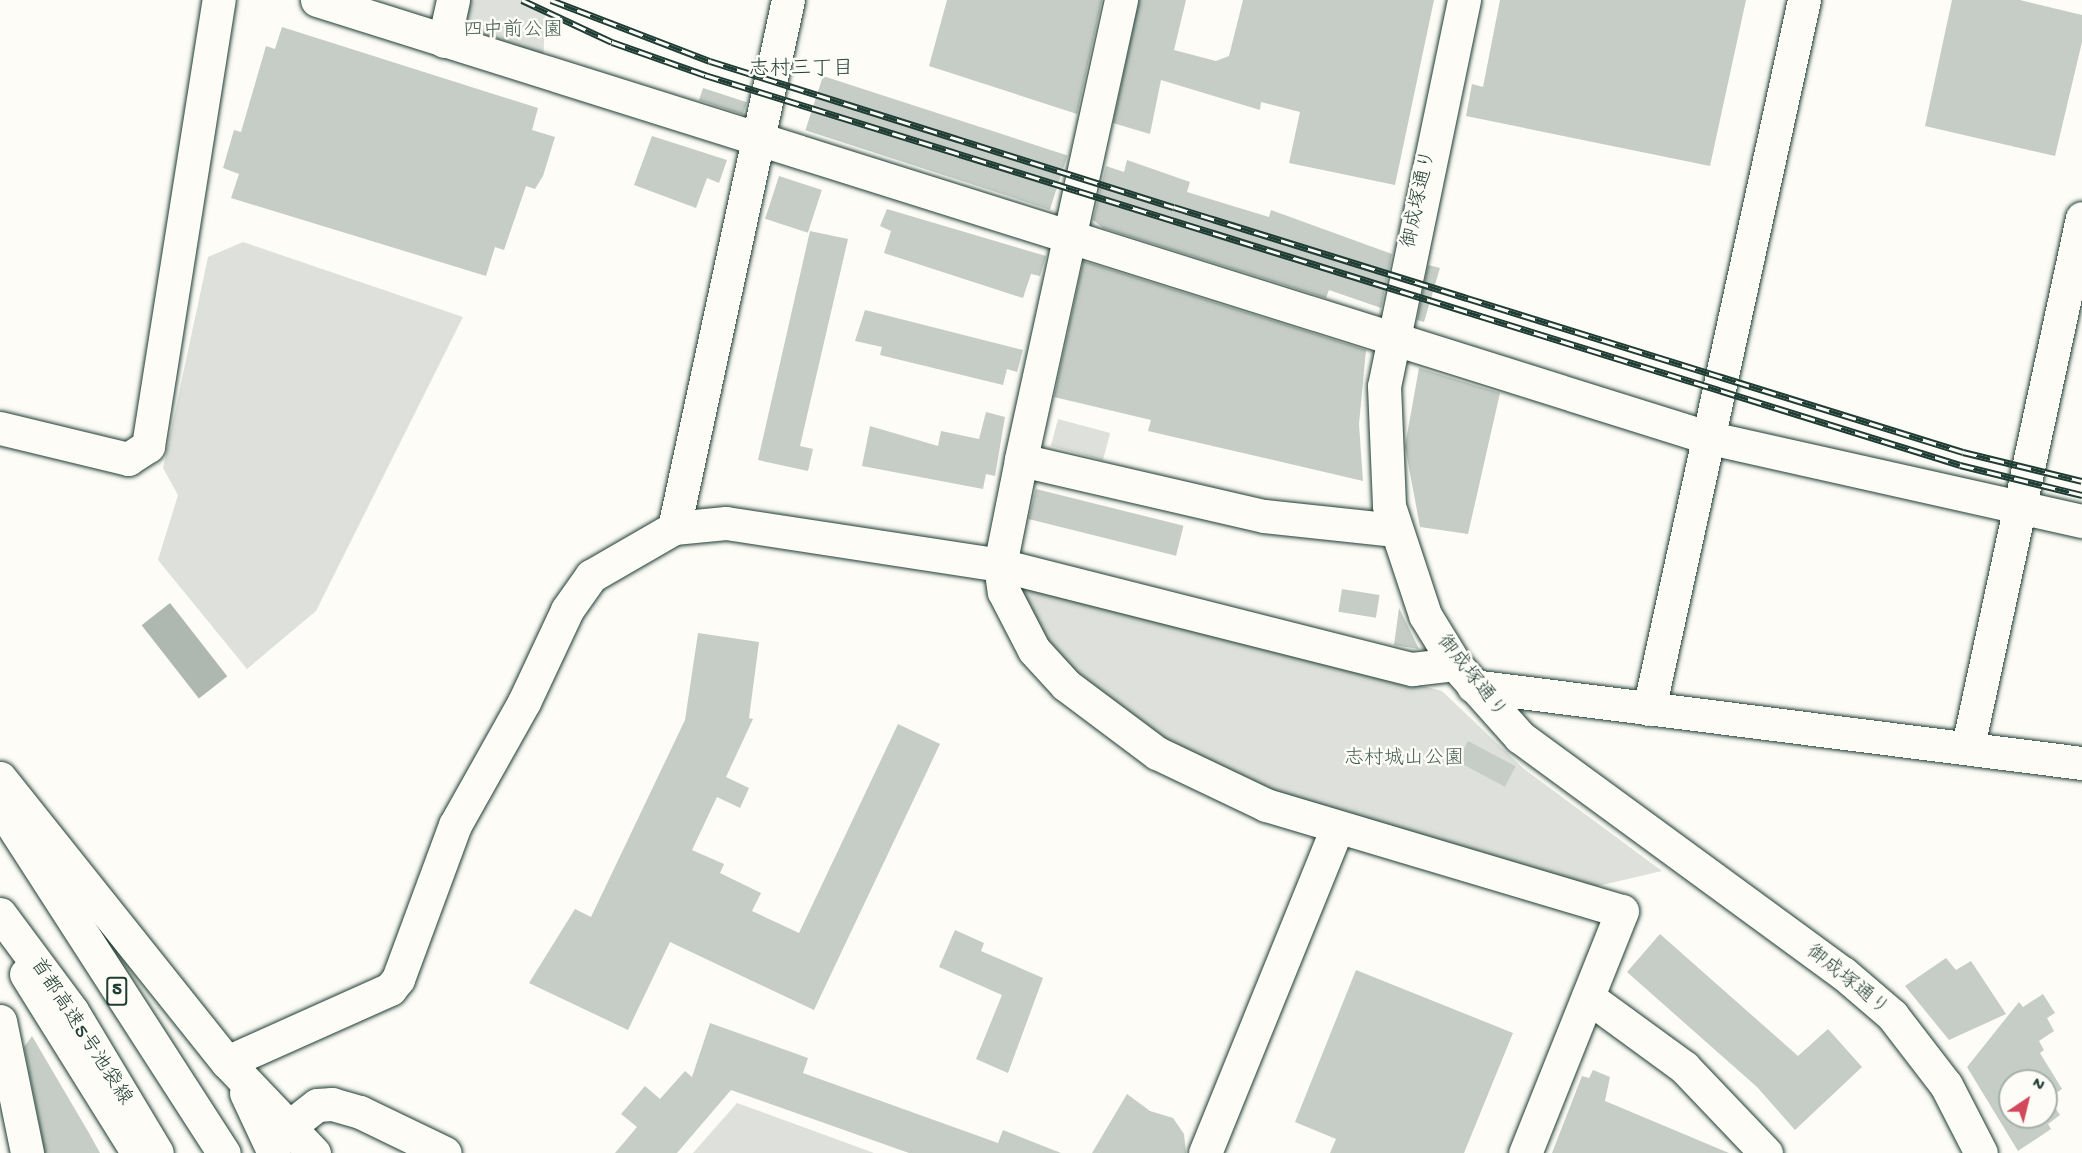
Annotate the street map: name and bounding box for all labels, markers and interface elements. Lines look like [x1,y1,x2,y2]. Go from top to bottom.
park label: 四中前公園 [463,19,563,43]
district label: 志村三丁目 [749,58,853,84]
street label: 御成塚通り [1398,148,1442,250]
street label: 御成塚通り [1431,630,1511,724]
park label: 志村城山公園 [1344,747,1464,771]
street label: 御成塚通り [1801,940,1893,1022]
street label: 首都高速5号池袋線 [24,954,136,1110]
road number: 5 [105,976,129,1006]
north arrow [1998,1069,2058,1129]
text: N [2028,1075,2047,1096]

